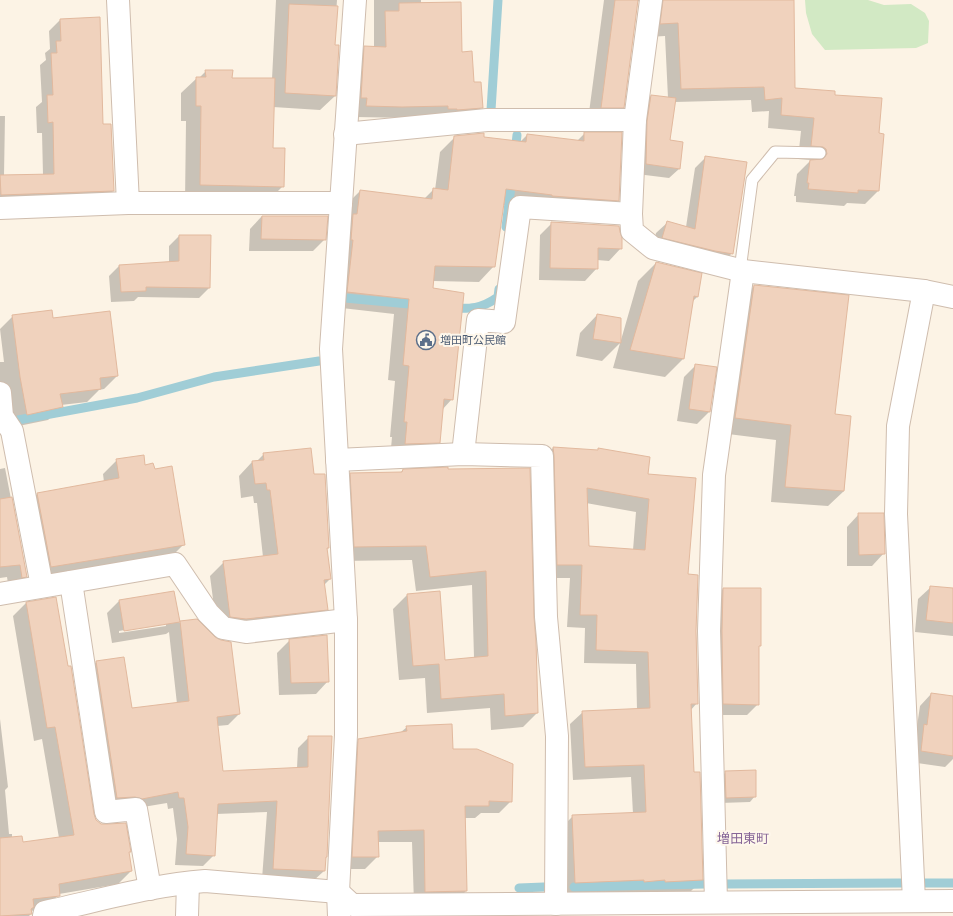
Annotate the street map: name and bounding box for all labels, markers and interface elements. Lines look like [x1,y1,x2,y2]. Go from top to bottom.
public building icon: 増田町公民館 [415,329,437,351]
place label: 増田町公民館 [440,334,506,347]
district label: 増田東町 [717,831,769,846]

